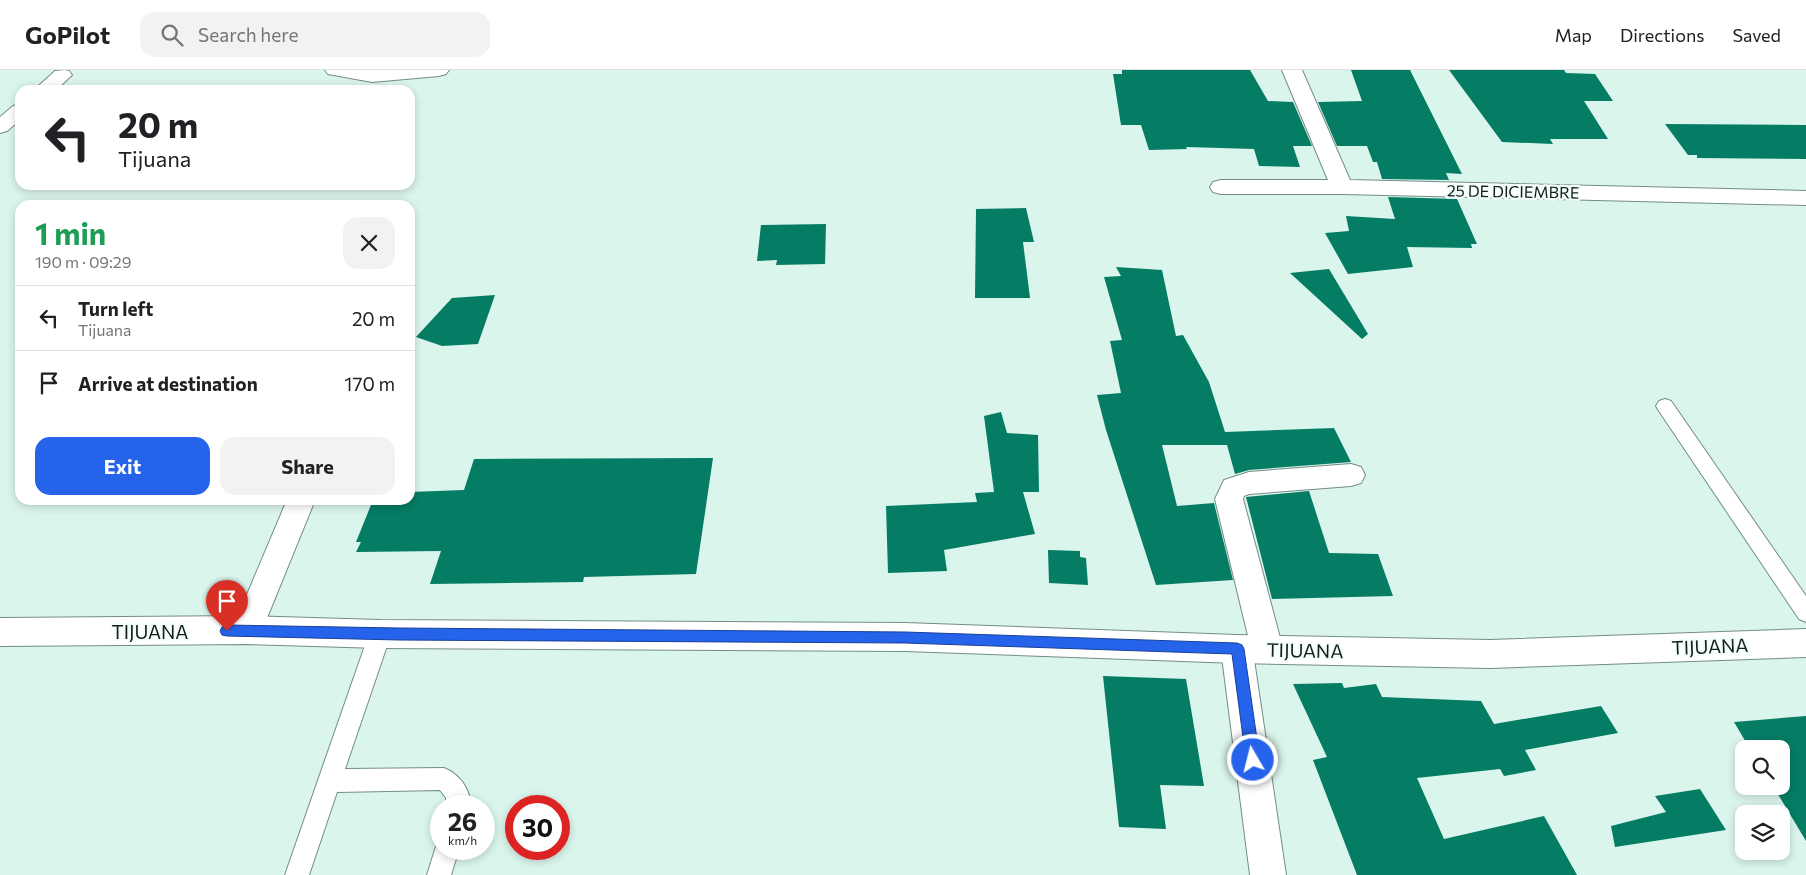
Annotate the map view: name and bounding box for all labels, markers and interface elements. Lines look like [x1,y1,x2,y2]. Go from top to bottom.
search box [140,12,490,57]
text: GoPilot [25,20,110,49]
icon: search [158,21,186,49]
text: Search here [198,23,299,46]
text: Map [1555,24,1592,46]
text: Directions [1620,24,1704,46]
text: Saved [1732,24,1781,46]
text: 20 m [118,102,198,145]
icon: left [35,105,100,170]
text: Tijuana [118,145,191,172]
street label: 25 DE DICIEMBRE [1447,180,1579,202]
text: 1 min [35,214,106,251]
button: close [343,217,395,269]
text: 190 m · 09:29 [35,252,131,271]
text: Turn left [78,297,153,320]
icon: left [35,304,63,332]
text: 20 m [352,307,395,330]
text: Tijuana [78,320,131,339]
icon: arrive [35,369,63,397]
text: Arrive at destination [78,372,258,395]
text: 170 m [344,372,395,395]
button: Exit [35,437,210,495]
button: Share [220,437,395,495]
pin [206,580,248,631]
icon: arrive [213,587,241,615]
street label: TIJUANA [112,620,188,643]
street label: TIJUANA [1671,633,1749,659]
street label: TIJUANA [1266,638,1344,662]
position arrow [1226,733,1278,785]
map controls [1735,740,1790,860]
button: search [1735,740,1790,795]
speed limit sign: 30 [505,795,570,860]
button: layers [1735,805,1790,860]
text: 26 [448,806,477,836]
text: km/h [448,833,477,847]

